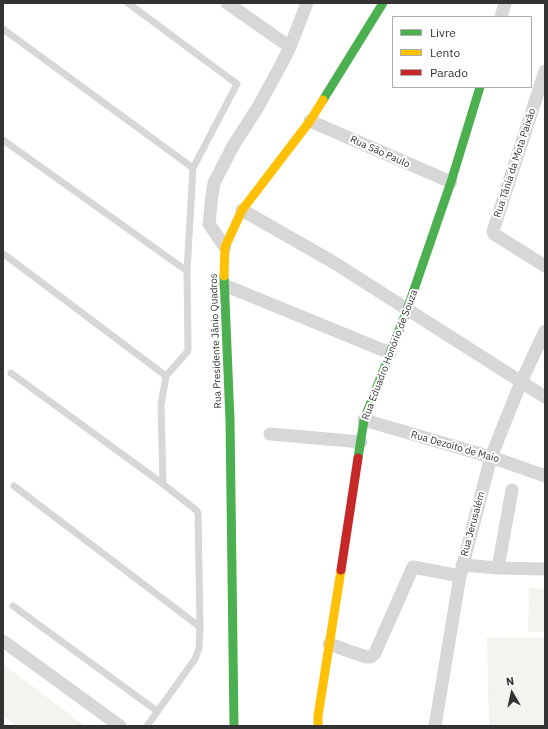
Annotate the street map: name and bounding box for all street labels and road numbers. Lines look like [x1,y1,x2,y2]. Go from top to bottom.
street label: Rua Tânia da Mota Paixão [492,107,538,219]
street label: Rua São Paulo [348,133,412,171]
street label: Rua Presidente Jânio Quadros [208,273,224,409]
street label: Rua Eduadro Honório de Souza [360,288,420,422]
street label: Rua Dezoito de Maio [410,429,500,465]
street label: Rua Jerusalém [459,490,487,558]

